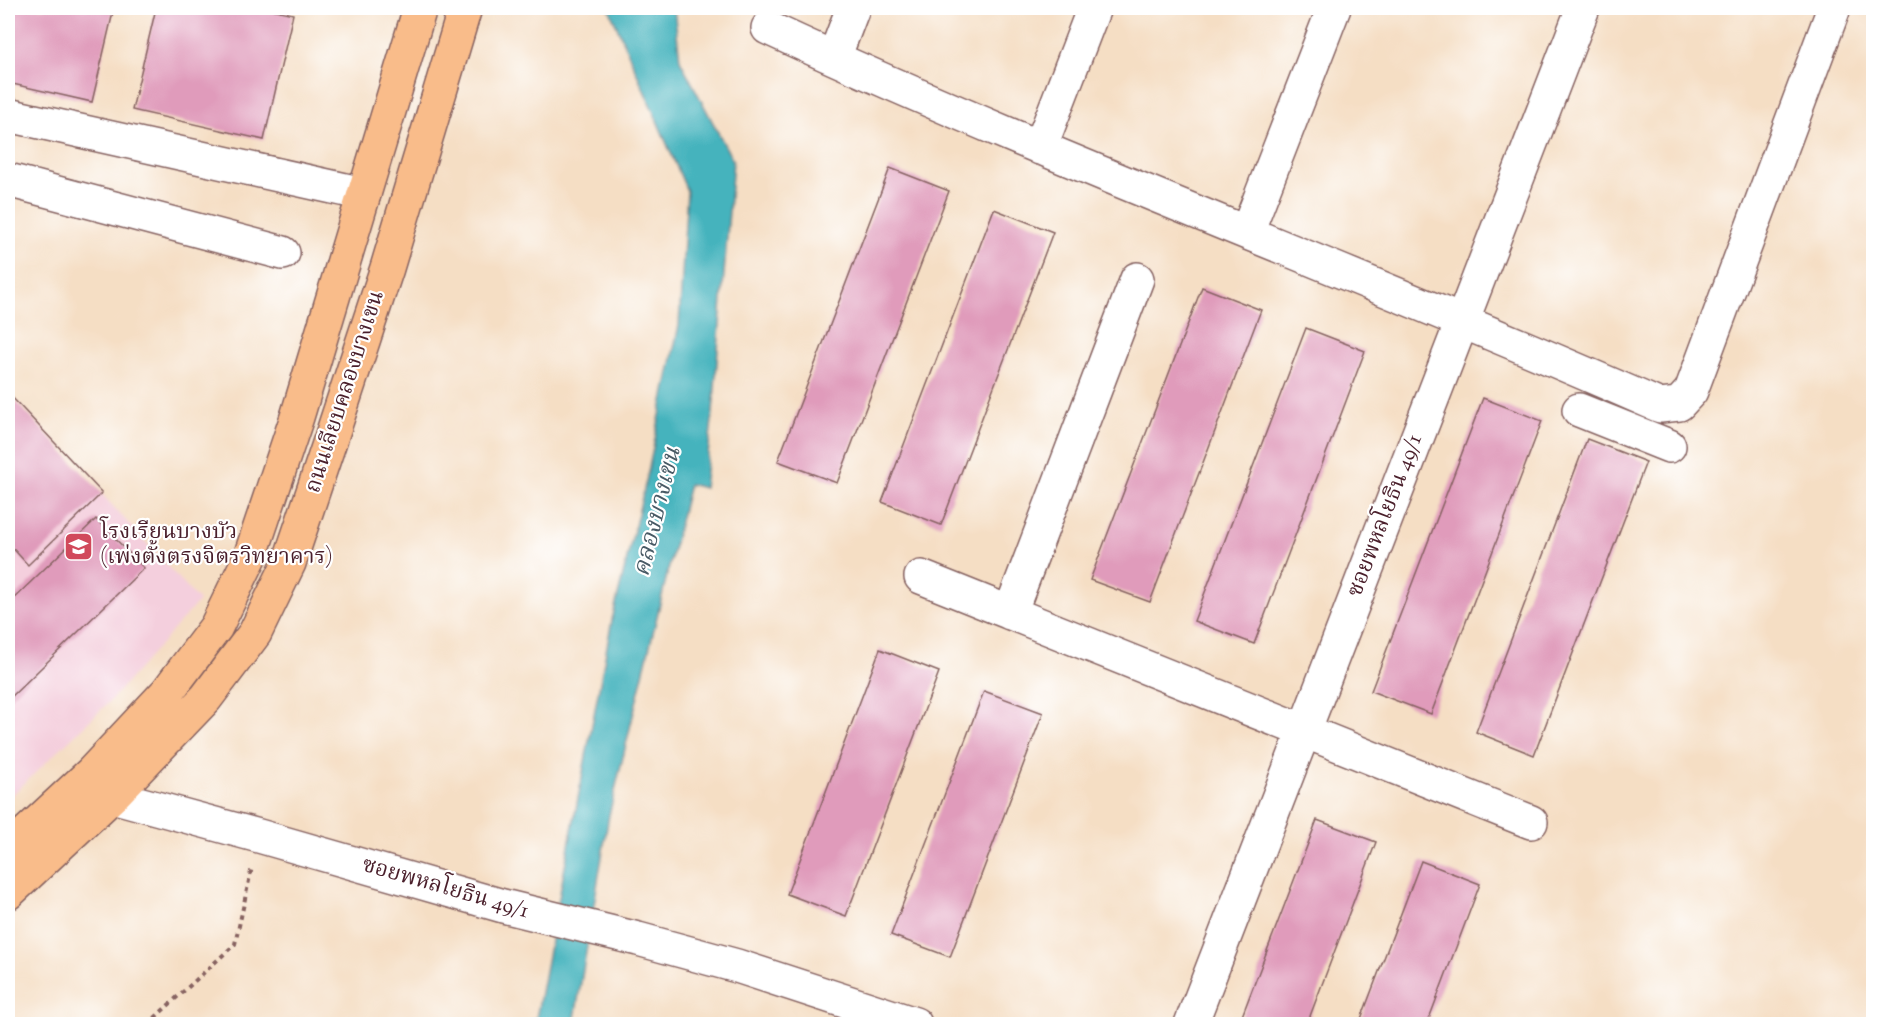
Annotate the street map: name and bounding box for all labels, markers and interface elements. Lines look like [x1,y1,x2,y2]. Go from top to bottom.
street label: ถนนเลียบคลองบางเขน [298,287,394,497]
street label: ซอยพหลโยธิน 49/1 [1339,429,1432,602]
water label: คลองบางเขน [626,444,690,580]
place label: โรงเรียนบางบัว (เพ่งตั้งตรงจิตรวิทยาคาร) [99,516,333,574]
school or university icon: โรงเรียนบางบัว (เพ่งตั้งตรงจิตรวิทยาคาร) [63,530,95,562]
street label: ซอยพหลโยธิน 49/1 [358,849,533,928]

